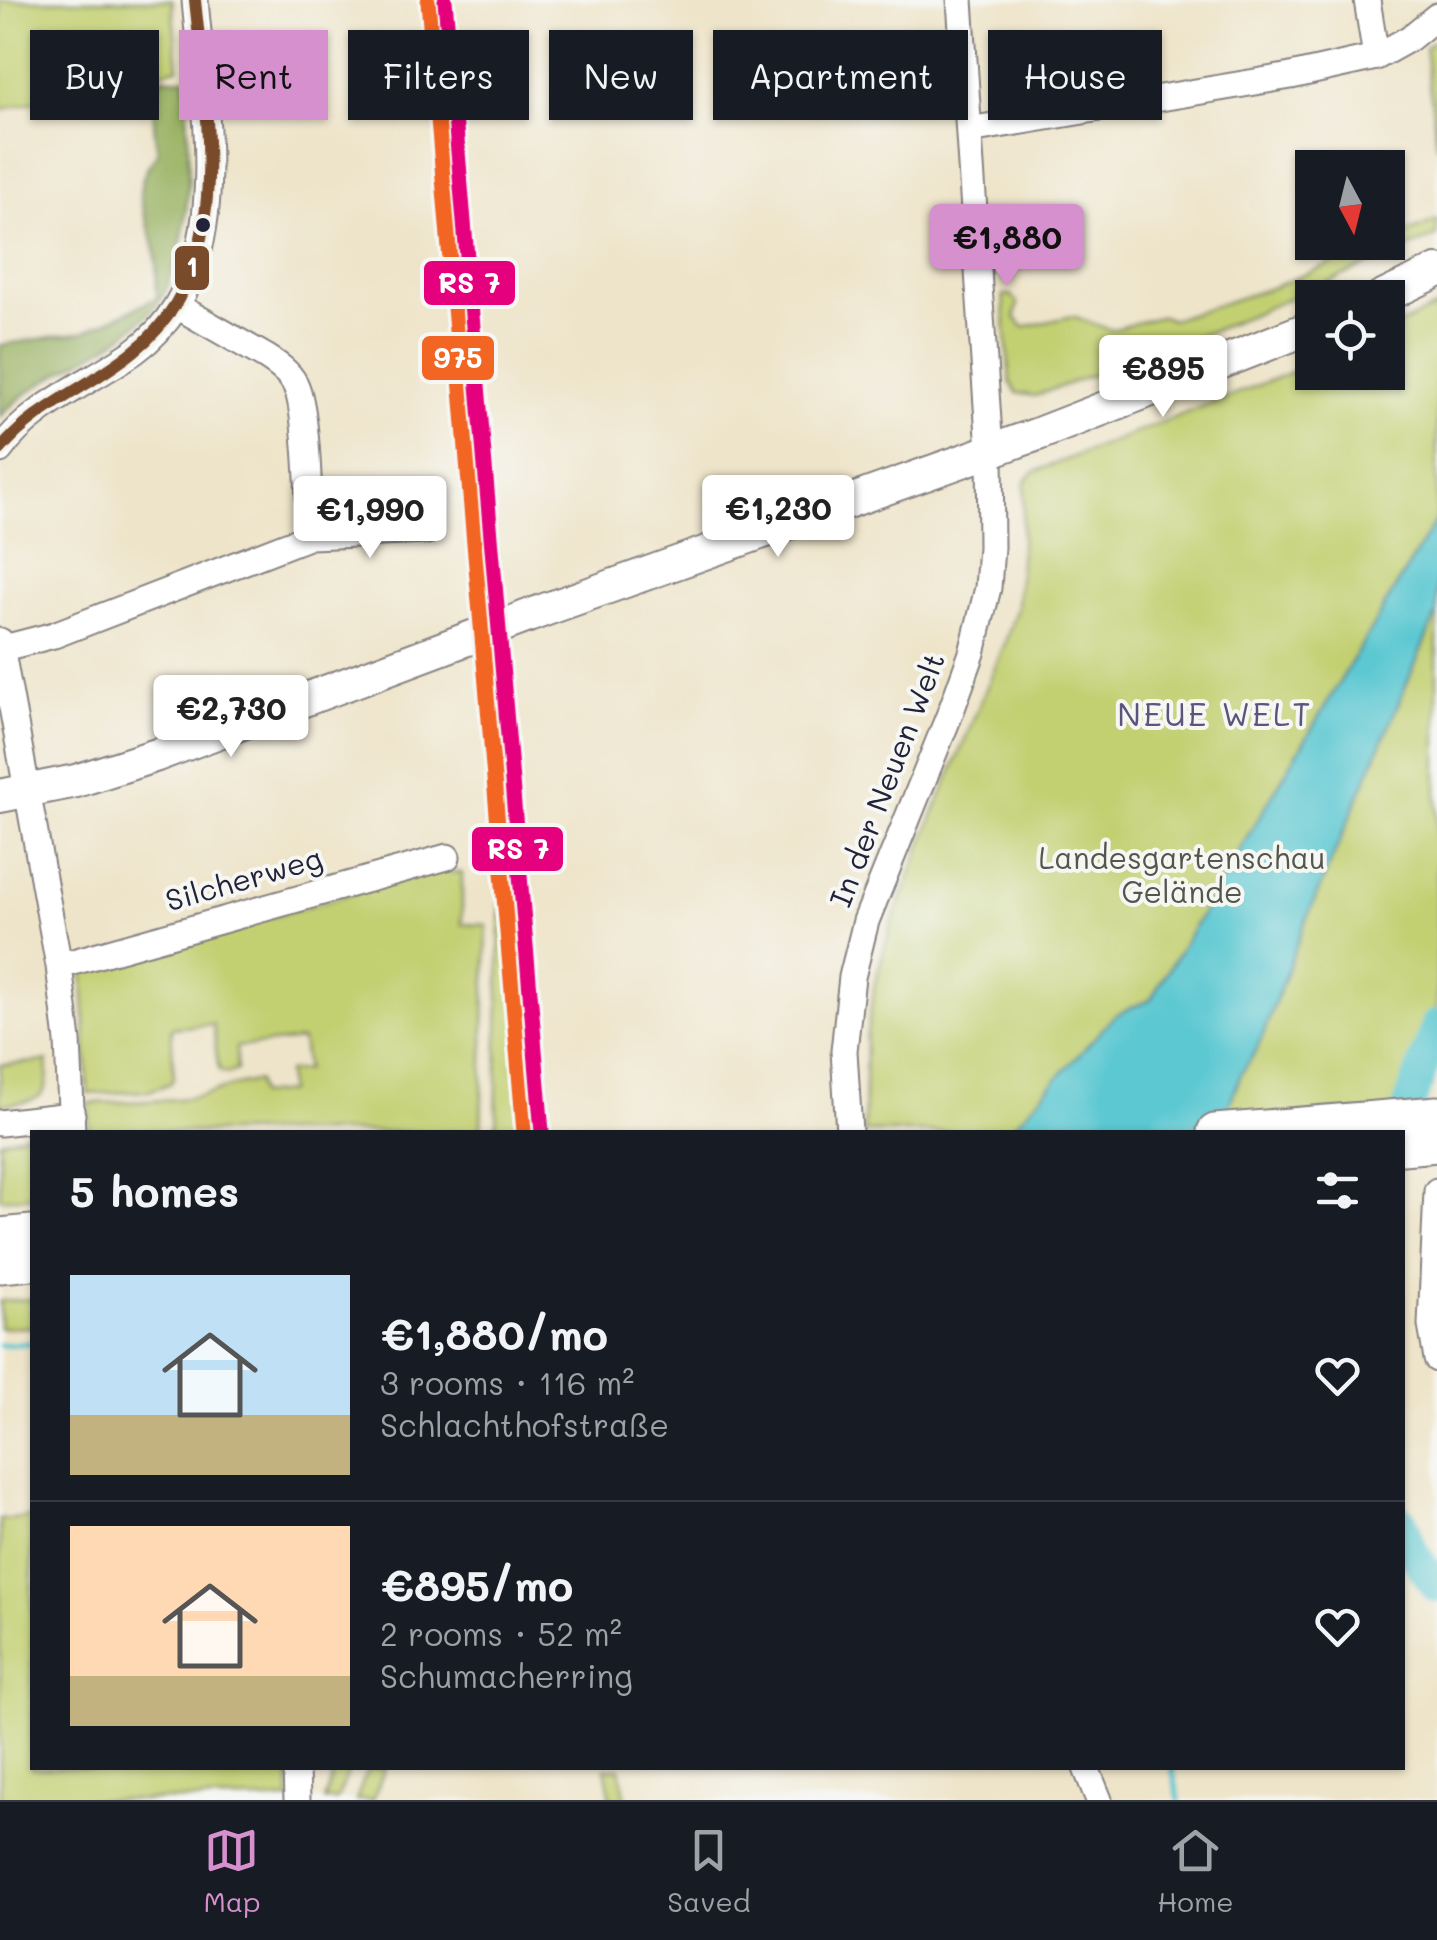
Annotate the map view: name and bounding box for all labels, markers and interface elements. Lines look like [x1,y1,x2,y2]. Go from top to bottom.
chip: Buy [30,30,159,120]
chip: Rent [179,30,328,120]
chip: Filters [348,30,529,120]
chip: New [549,30,693,120]
chip: Apartment [713,30,968,120]
chip: House [988,30,1162,120]
north arrow [1295,150,1405,260]
map controls [1295,150,1405,390]
pin: €1,880 [926,204,1088,289]
unlabelled marker [193,215,213,235]
text: €1,880 [952,215,1062,257]
line badge: 1 [173,244,211,292]
text: 1 [186,248,198,284]
line badge: RS 7 [422,259,517,307]
text: RS 7 [438,264,500,300]
button: locate [1295,280,1405,390]
line badge: 975 [420,334,496,382]
pin: €895 [1104,335,1222,420]
text: 975 [434,339,482,375]
text: €895 [1121,346,1205,388]
pin: €1,230 [697,475,859,560]
pin: €1,990 [289,476,451,561]
text: €1,230 [724,486,832,528]
text: €1,990 [316,487,425,529]
street label: In der Neuen Welt [819,646,953,912]
pin: €2,730 [150,675,312,760]
text: €2,730 [175,686,287,728]
district label: NEUE WELT [1117,692,1313,734]
line badge: RS 7 [470,825,565,873]
text: RS 7 [487,830,549,866]
street label: Silcherweg [161,837,326,919]
park label: Landesgartenschau Gelände [1038,837,1326,911]
text: 5 homes [70,1163,239,1218]
icon: filters [1310,1163,1365,1218]
text: €1,880/mo [380,1306,608,1361]
icon: home [150,1315,270,1435]
icon: heart [1310,1348,1365,1403]
text: 3 rooms · 116 m² [380,1361,634,1403]
text: Schlachthofstraße [380,1403,669,1445]
text: €895/mo [380,1557,573,1612]
icon: home [150,1566,270,1686]
icon: heart [1310,1599,1365,1654]
text: 2 rooms · 52 m² [380,1612,622,1654]
text: Schumacherring [380,1654,633,1696]
tab: Map [203,1823,260,1919]
tab: Saved [667,1823,750,1919]
tab: Home [1157,1823,1234,1919]

